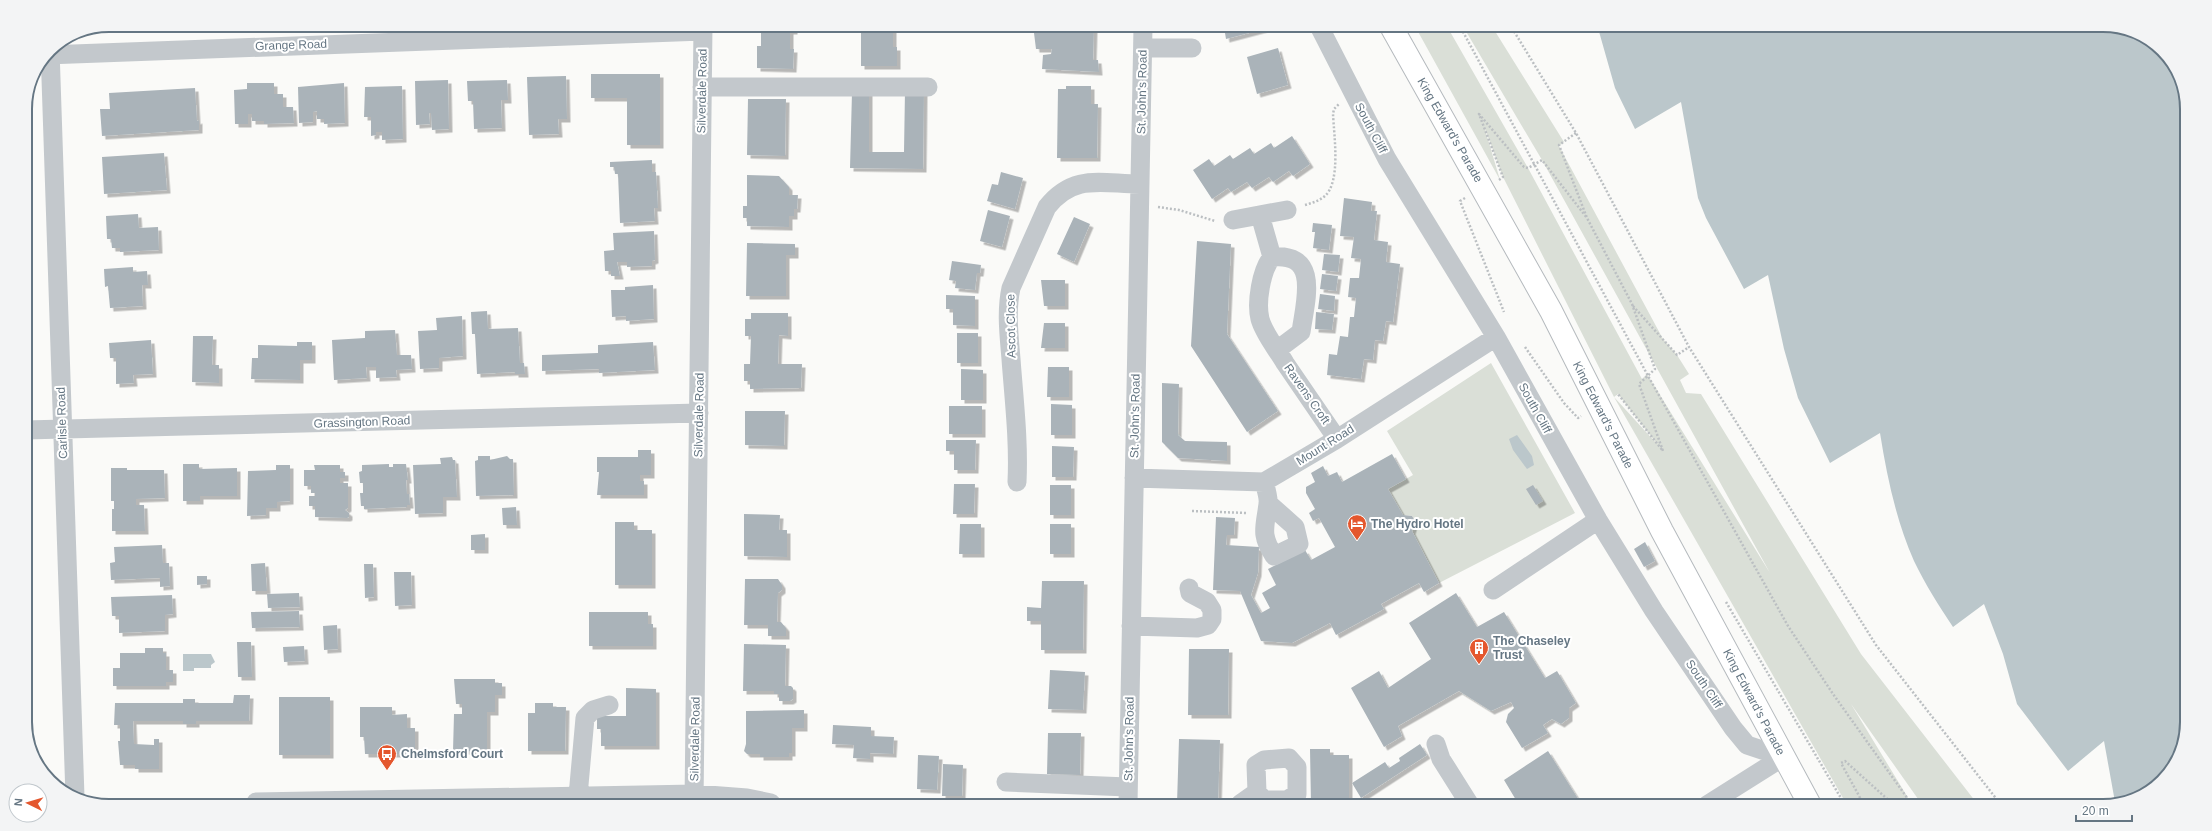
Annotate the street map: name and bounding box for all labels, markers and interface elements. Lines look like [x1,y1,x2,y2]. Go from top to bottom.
street label: Grange Road [255,37,327,53]
street label: Silverdale Road [694,49,710,133]
street label: St. John's Road [1134,50,1150,134]
street label: King Edward's Parade [1414,75,1486,185]
street label: South Cliff [1352,100,1390,156]
street label: Ascot Close [1003,294,1019,358]
street label: King Edward's Parade [1570,359,1636,471]
street label: Ravens Croft [1281,361,1333,427]
street label: Silverdale Road [691,373,707,457]
street label: St. John's Road [1127,374,1143,458]
street label: South Cliff [1516,380,1555,436]
street label: Carlisle Road [54,387,70,459]
street label: Grassington Road [313,413,411,431]
street label: Mount Road [1294,422,1356,468]
hotel icon: The Hydro Hotel [1346,513,1368,541]
place label: The Hydro Hotel [1371,517,1464,531]
place label: The Chaseley Trust [1493,634,1571,662]
building icon: The Chaseley Trust [1468,637,1490,665]
street label: King Edward's Parade [1720,646,1788,758]
street label: South Cliff [1683,657,1726,711]
street label: Silverdale Road [687,697,703,781]
street label: St. John's Road [1121,697,1137,781]
bus stop icon: Chelmsford Court [376,743,398,771]
place label: Chelmsford Court [401,747,503,761]
north arrow [8,783,48,823]
scale bar [2076,797,2132,823]
text: N [12,798,24,807]
text: 20 m [2082,804,2109,818]

